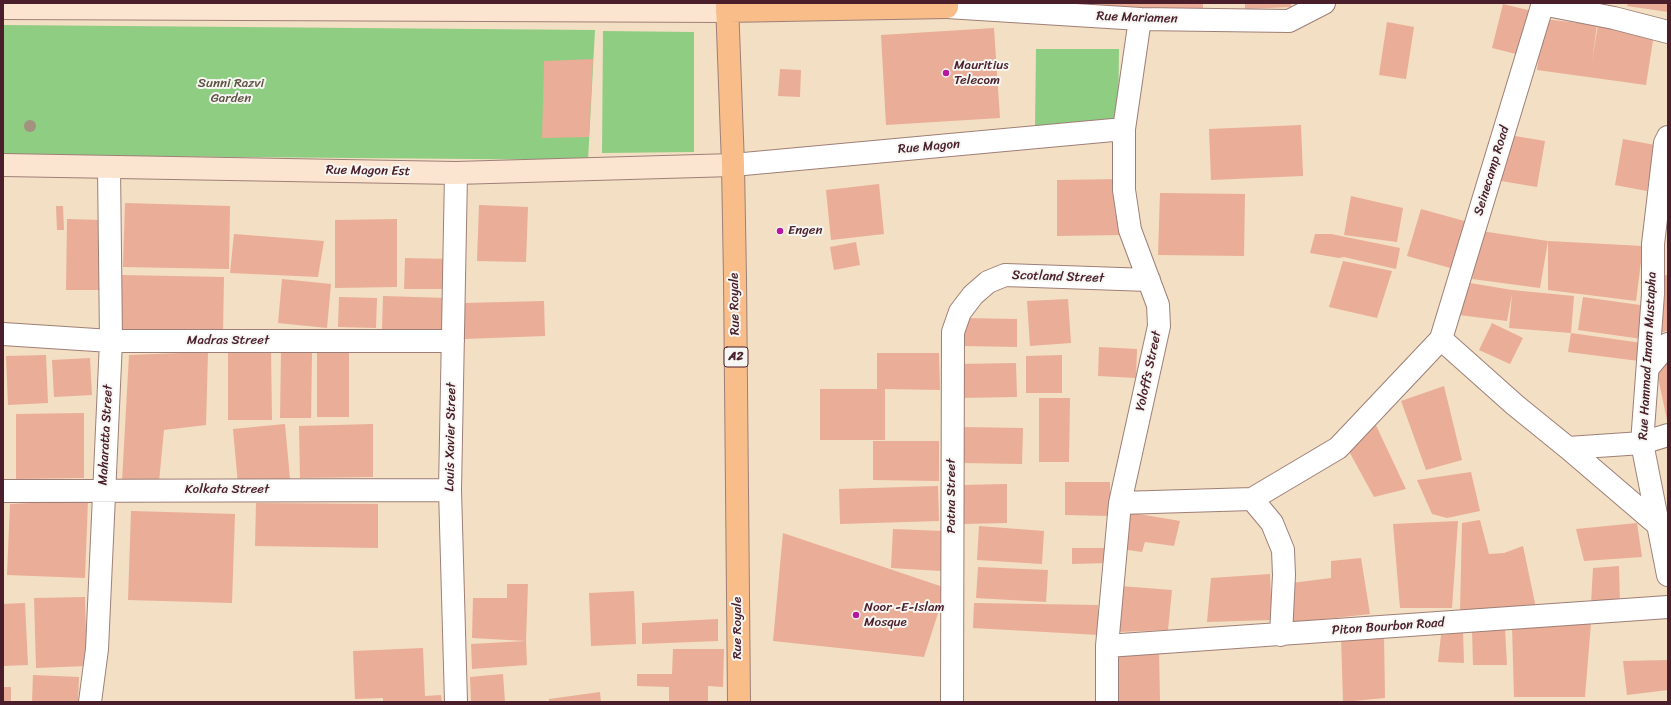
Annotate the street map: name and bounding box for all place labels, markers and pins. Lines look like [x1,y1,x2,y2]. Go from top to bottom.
place label: Mauritius Telecom [954,58,1009,89]
marker: Mauritius Telecom [941,68,951,78]
place label: Engen [788,223,823,239]
marker: Engen [775,226,785,236]
place label: Noor -E-Islam Mosque [864,600,944,631]
marker: Noor -E-Islam Mosque [851,610,861,620]

